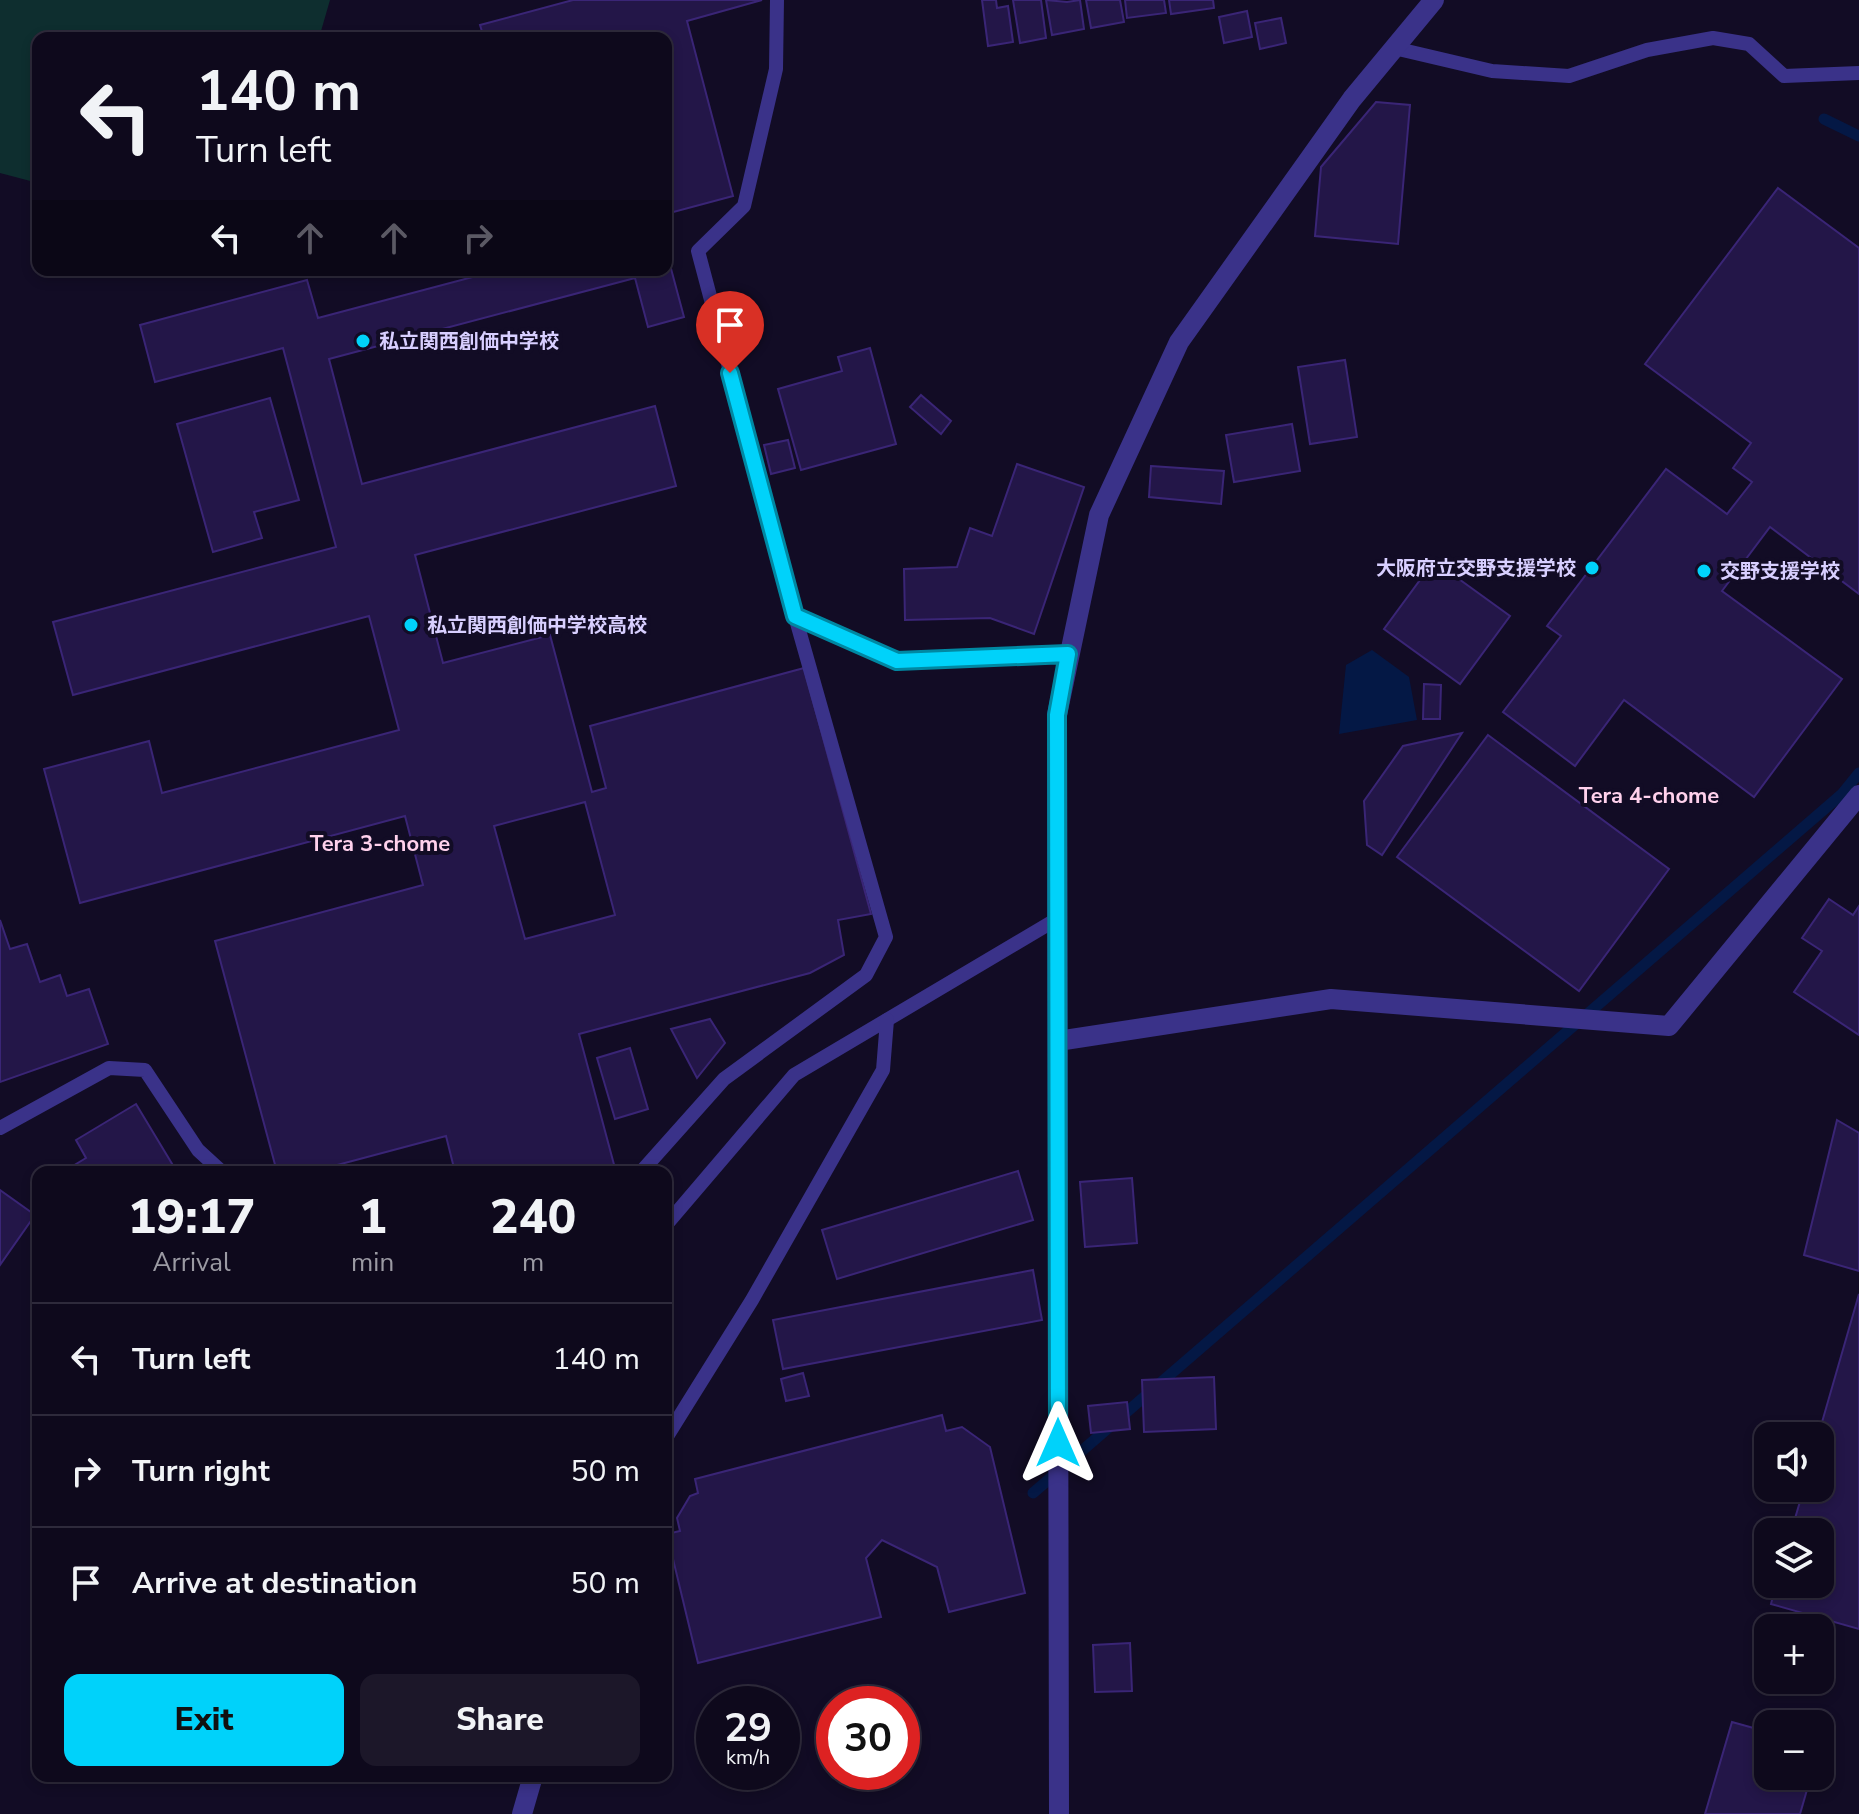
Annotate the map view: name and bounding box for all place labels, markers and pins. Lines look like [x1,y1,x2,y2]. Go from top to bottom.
pin [696,291,764,373]
place label: 私立関西創価中学校 [379,328,559,355]
marker: 私立関西創価中学校 [354,332,372,350]
place label: 大阪府立交野支援学校 [1376,555,1576,582]
place label: 交野支援学校 [1720,558,1840,585]
marker: 大阪府立交野支援学校 [1583,559,1601,577]
marker: 交野支援学校 [1695,562,1713,580]
place label: 私立関西創価中学校高校 [427,612,647,639]
marker: 私立関西創価中学校高校 [402,616,420,634]

